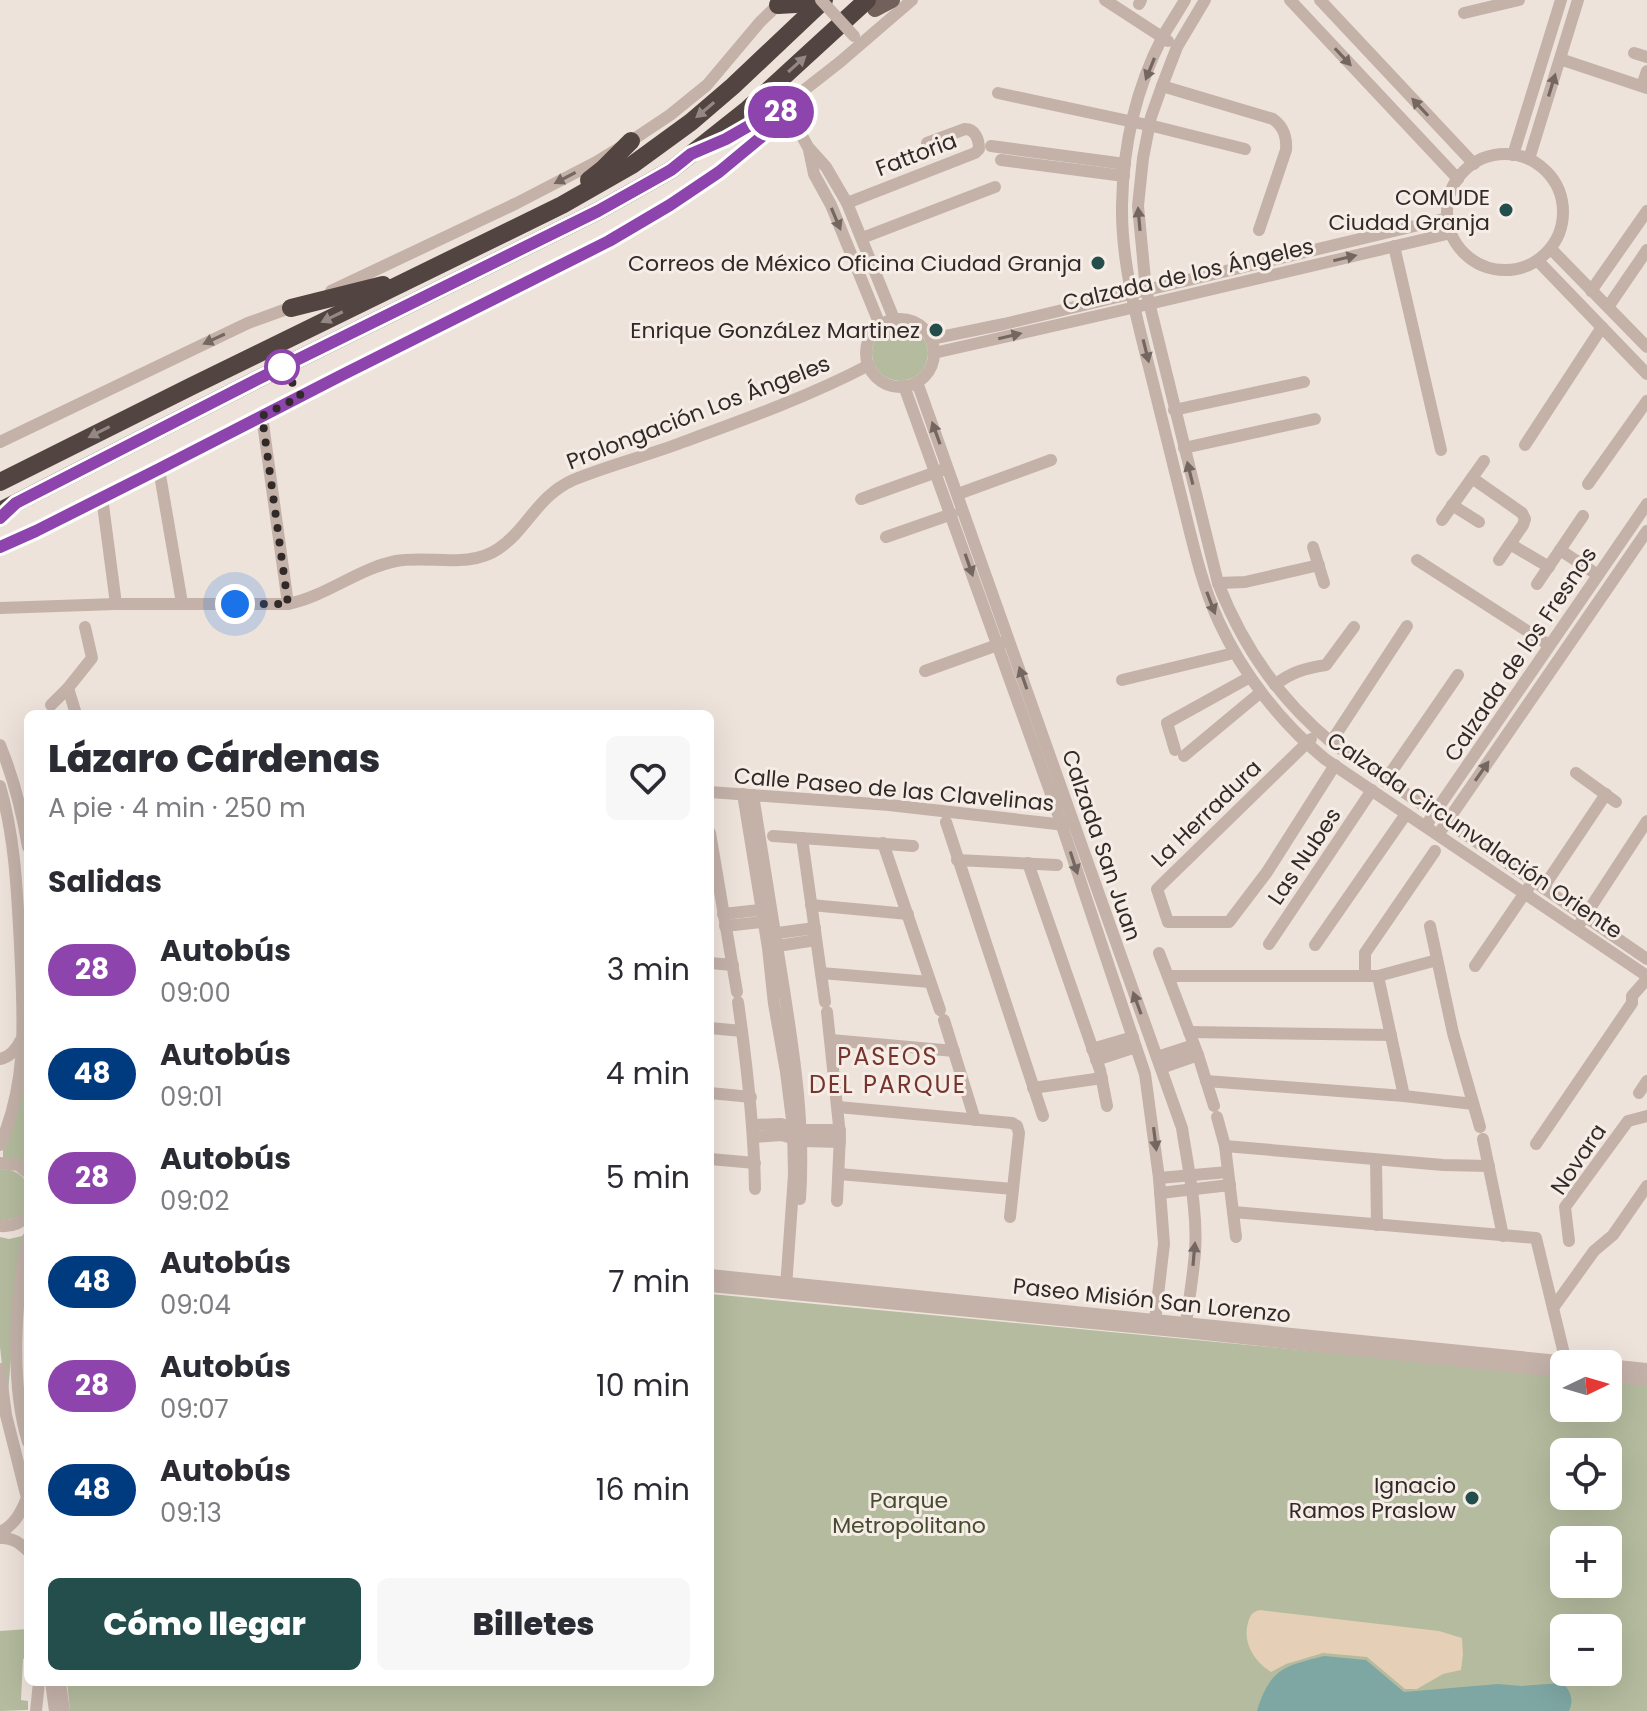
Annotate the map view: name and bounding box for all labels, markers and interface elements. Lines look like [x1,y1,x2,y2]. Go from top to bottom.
one-way arrow [1334,47,1352,66]
one-way arrow [788,55,807,73]
one-way arrow [1143,57,1156,81]
one-way arrow [1546,72,1559,96]
line badge: 28 [745,86,817,138]
text: 28 [764,92,798,131]
one-way arrow [1412,98,1430,117]
one-way arrow [696,101,716,118]
street label: Fattoria [871,125,961,184]
one-way arrow [553,172,576,185]
place label: COMUDE Ciudad Granja [1328,182,1490,238]
marker: COMUDE Ciudad Granja [1497,201,1515,219]
one-way arrow [1133,206,1146,231]
one-way arrow [830,207,843,231]
street label: Calzada de los Ángeles [1059,230,1317,318]
place label: Correos de México Oficina Ciudad Granja [628,248,1082,279]
one-way arrow [1333,251,1358,264]
marker: Correos de México Oficina Ciudad Granja [1089,254,1107,272]
one-way arrow [321,311,344,324]
place label: Enrique GonzáLez Martinez [630,315,920,346]
marker: Enrique GonzáLez Martinez [927,321,945,339]
one-way arrow [998,329,1023,342]
one-way arrow [202,332,225,346]
one-way arrow [1140,339,1152,364]
street label: Prolongación Los Ángeles [562,348,834,477]
unlabelled marker [265,350,299,384]
one-way arrow [929,421,942,445]
one-way arrow [88,426,111,439]
one-way arrow [1184,461,1196,486]
street label: Calzada de los Fresnos [1437,541,1604,768]
one-way arrow [964,553,976,577]
your location [215,584,255,624]
one-way arrow [1205,591,1218,615]
one-way arrow [1016,666,1028,690]
street label: Calzada Circunvalación Oriente [1321,725,1629,946]
text: Lázaro Cárdenas [48,732,380,785]
button: heart [606,736,690,820]
street label: Calzada San Juan [1054,745,1149,945]
street label: La Herradura [1144,753,1268,874]
street label: Calle Paseo de las Clavelinas [733,760,1055,819]
one-way arrow [1474,760,1489,781]
text: A pie · 4 min · 250 m [48,790,306,826]
street label: Las Nubes [1260,801,1348,911]
one-way arrow [1068,851,1081,875]
text: Salidas [48,860,162,903]
text: Autobús [160,929,291,972]
text: 3 min [607,948,690,991]
text: 28 [75,950,109,989]
text: 09:00 [160,975,231,1011]
one-way arrow [1130,991,1143,1015]
text: Autobús [160,1033,291,1076]
district label: PASEOS DEL PARQUE [809,1040,967,1101]
text: 4 min [606,1052,690,1095]
text: 48 [73,1054,111,1093]
text: 09:01 [160,1079,223,1115]
street label: Novara [1543,1118,1614,1201]
one-way arrow [1148,1126,1161,1151]
text: Autobús [160,1137,291,1180]
text: 5 min [606,1156,690,1199]
text: 28 [75,1158,109,1197]
text: 09:02 [160,1183,230,1219]
text: Autobús [160,1241,291,1284]
one-way arrow [1188,1241,1201,1266]
text: 7 min [608,1260,690,1303]
text: 48 [73,1262,111,1301]
street label: Paseo Misión San Lorenzo [1011,1270,1292,1331]
text: 09:04 [160,1287,231,1323]
text: Autobús [160,1345,291,1388]
north arrow [1550,1350,1622,1422]
map controls [1550,1350,1622,1686]
text: 10 min [596,1364,690,1407]
text: 28 [75,1366,109,1405]
text: 09:07 [160,1391,229,1427]
button: locate [1550,1438,1622,1510]
text: Autobús [160,1449,291,1492]
text: 16 min [596,1468,690,1511]
text: 48 [73,1470,111,1509]
place label: Ignacio Ramos Praslow [1289,1470,1456,1526]
park label: Parque Metropolitano [832,1485,986,1541]
marker: Ignacio Ramos Praslow [1463,1489,1481,1507]
text: 09:13 [160,1495,222,1531]
button: + [1550,1526,1622,1598]
button: Cómo llegar [48,1578,361,1670]
button: Billetes [377,1578,690,1670]
button: − [1550,1614,1622,1686]

